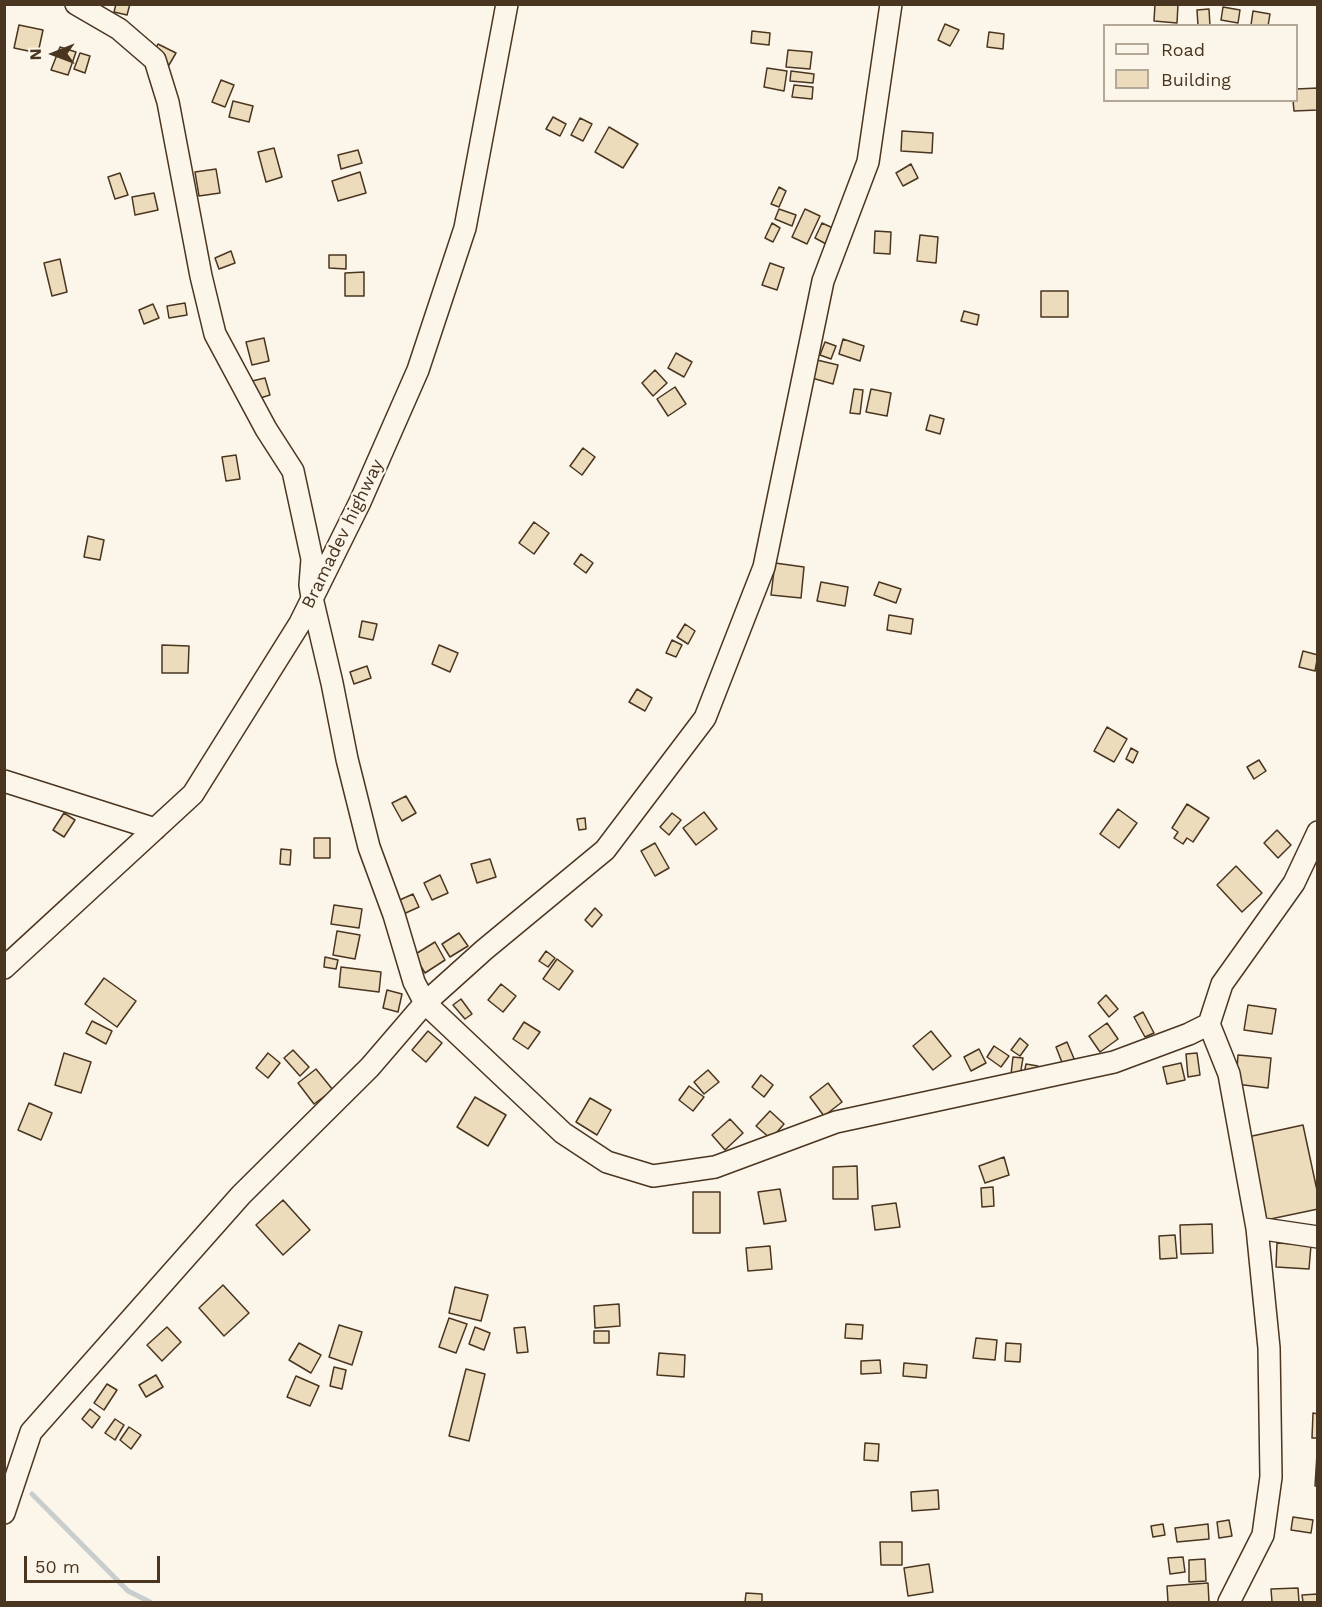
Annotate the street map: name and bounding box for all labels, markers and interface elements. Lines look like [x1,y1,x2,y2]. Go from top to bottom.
north arrow [24,24,84,84]
legend [1103,24,1298,102]
text: Road [1161,39,1205,60]
text: N [26,48,45,60]
text: Building [1161,69,1231,90]
street label: Bramadev highway [297,456,389,612]
scale bar [27,1544,164,1582]
text: 50 m [35,1556,80,1577]

